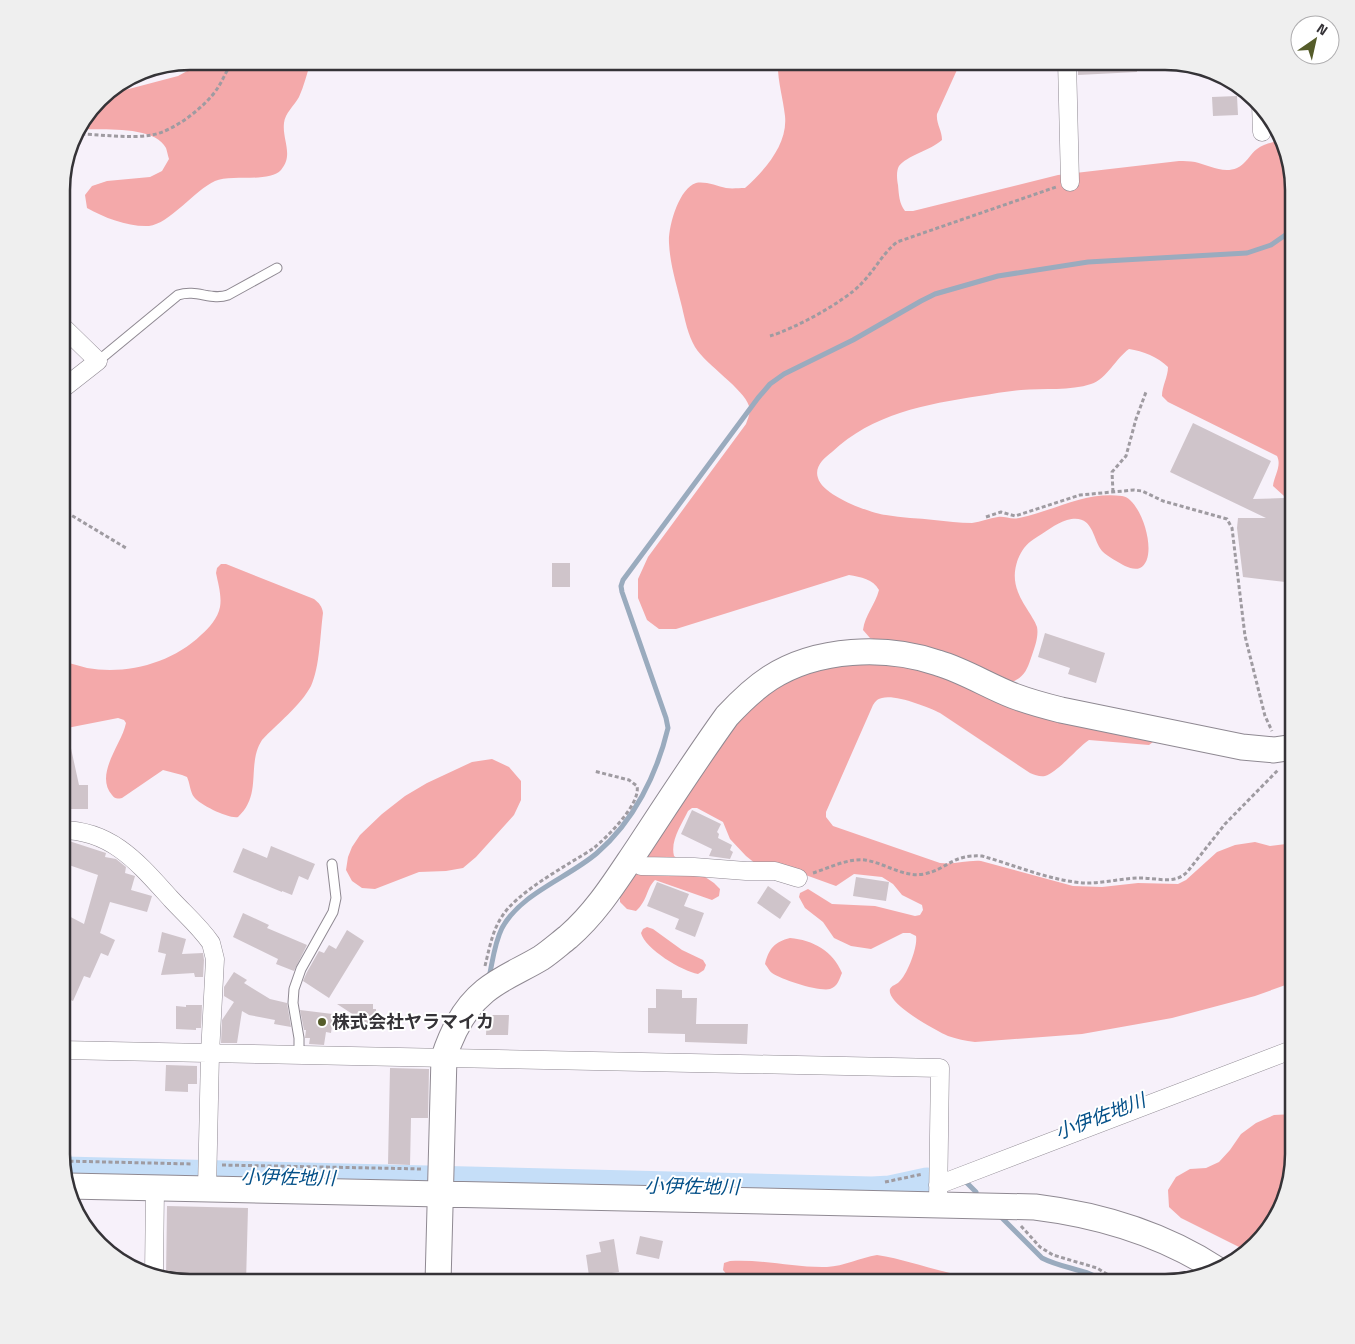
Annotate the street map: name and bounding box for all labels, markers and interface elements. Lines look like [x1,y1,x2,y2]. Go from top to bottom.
north arrow [1290,15,1340,65]
text: N [1313,17,1332,40]
place label: 株式会社ヤラマイカ [332,1008,494,1035]
marker: 株式会社ヤラマイカ [316,1016,328,1028]
water label: 小伊佐地川 [1050,1084,1151,1146]
water label: 小伊佐地川 [240,1161,338,1192]
water label: 小伊佐地川 [644,1170,742,1201]

